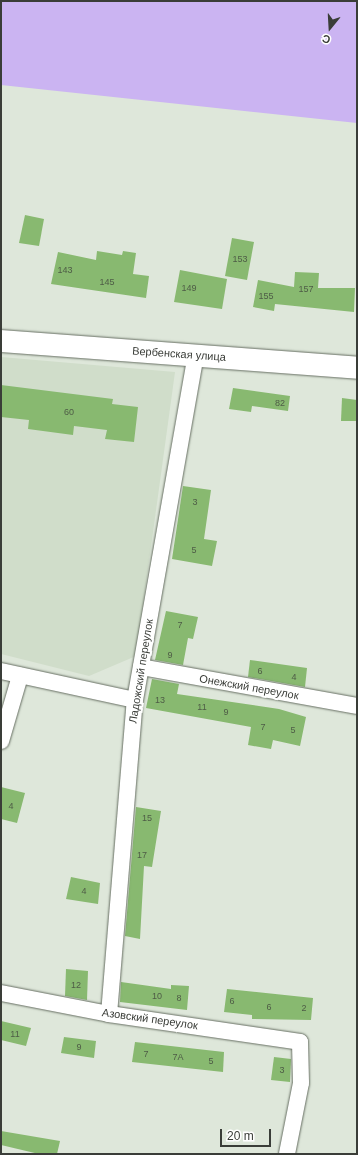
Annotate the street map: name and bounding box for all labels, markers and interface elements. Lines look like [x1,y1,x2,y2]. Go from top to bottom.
north arrow [310,8,350,48]
text: С [321,32,332,46]
house number: 153 [232,254,248,264]
house number: 143 [57,265,73,275]
house number: 145 [99,277,115,287]
house number: 149 [181,283,197,293]
house number: 157 [298,284,314,294]
house number: 155 [258,291,274,301]
street label: Вербенская улица [132,344,226,364]
house number: 82 [275,398,285,408]
house number: 60 [64,407,74,417]
house number: 3 [192,497,198,507]
house number: 5 [191,545,197,555]
street label: Ладожский переулок [126,618,156,724]
house number: 7 [177,620,183,630]
house number: 9 [167,650,173,660]
house number: 6 [257,666,263,676]
street label: Онежский переулок [198,672,300,702]
house number: 4 [291,672,297,682]
house number: 13 [155,695,165,705]
house number: 11 [197,702,207,712]
house number: 9 [223,707,229,717]
house number: 7 [260,722,266,732]
house number: 5 [290,725,296,735]
house number: 4 [8,801,14,811]
house number: 15 [142,813,152,823]
house number: 17 [137,850,147,860]
house number: 4 [81,886,87,896]
house number: 12 [71,980,81,990]
house number: 10 [152,991,162,1001]
house number: 8 [176,993,182,1003]
house number: 6 [229,996,235,1006]
house number: 6 [266,1002,272,1012]
house number: 2 [301,1003,307,1013]
street label: Азовский переулок [101,1006,199,1032]
house number: 11 [10,1029,20,1039]
house number: 9 [76,1042,82,1052]
house number: 7 [143,1049,149,1059]
house number: 7А [172,1052,184,1062]
house number: 5 [208,1056,214,1066]
house number: 3 [279,1065,285,1075]
scale bar [222,1121,273,1147]
text: 20 m [227,1129,254,1143]

